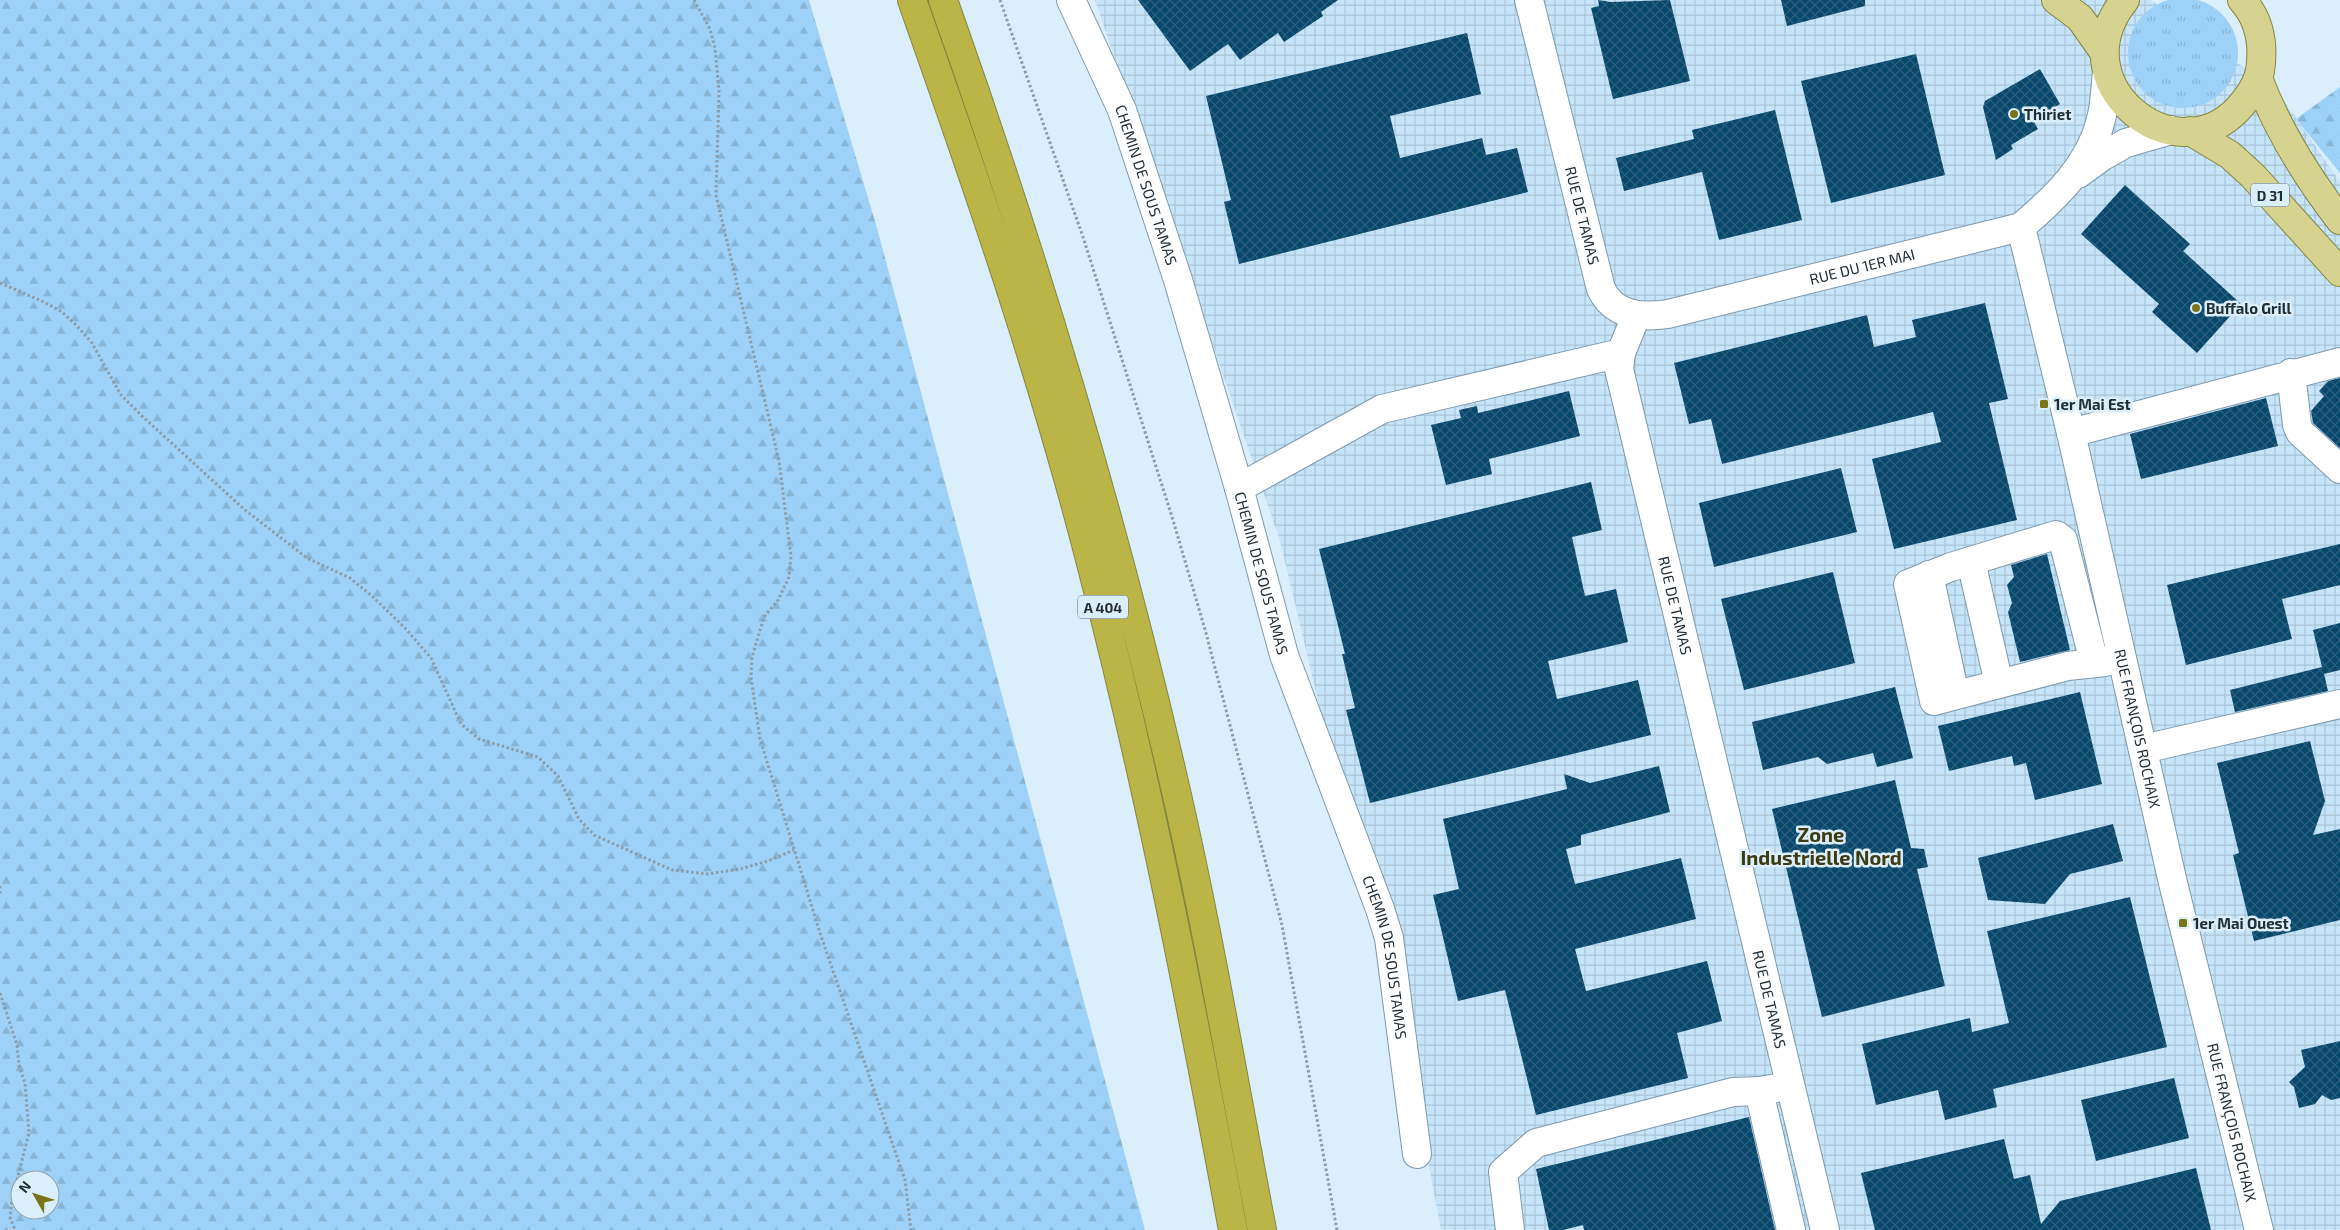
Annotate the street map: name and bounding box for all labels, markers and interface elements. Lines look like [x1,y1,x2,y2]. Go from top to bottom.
street label: CHEMIN DE SOUS TAMAS [1112,102,1181,267]
place label: Thiriet [2024,105,2071,123]
marker: Thiriet [2008,108,2020,120]
street label: RUE DE TAMAS [1562,164,1604,266]
road number: D 31 [2251,184,2289,206]
street label: RUE DU 1ER MAI [1808,245,1917,288]
place label: Buffalo Grill [2206,299,2292,317]
marker: Buffalo Grill [2190,302,2202,314]
place label: 1er Mai Est [2054,395,2131,413]
marker: 1er Mai Est [2038,398,2050,410]
street label: CHEMIN DE SOUS TAMAS [1231,490,1292,656]
street label: RUE DE TAMAS [1655,554,1696,656]
road number: A 404 [1078,596,1128,618]
street label: RUE FRANÇOIS ROCHAIX [2111,647,2165,810]
district label: Zone Industrielle Nord [1740,822,1902,869]
street label: CHEMIN DE SOUS TAMAS [1359,873,1411,1040]
place label: 1er Mai Ouest [2193,914,2289,932]
marker: 1er Mai Ouest [2177,917,2189,929]
street label: RUE DE TAMAS [1749,948,1790,1050]
street label: RUE FRANÇOIS ROCHAIX [2204,1041,2261,1204]
north arrow [10,1170,60,1220]
text: N [15,1177,34,1196]

